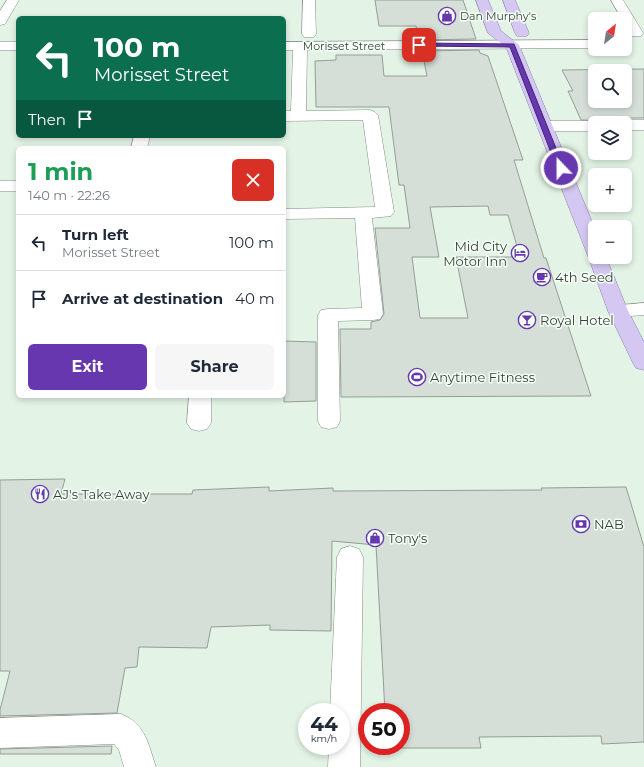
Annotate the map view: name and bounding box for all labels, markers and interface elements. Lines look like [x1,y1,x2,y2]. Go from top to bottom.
shop icon: Dan Murphy's [437,6,457,26]
place label: Dan Murphy's [460,9,537,23]
north arrow [588,12,632,56]
map controls [588,12,632,264]
pin [402,28,436,62]
text: 100 m [94,30,180,64]
icon: left [28,32,80,84]
icon: arrive [408,34,430,56]
street label: Morisset Street [303,39,386,53]
text: Morisset Street [94,64,229,86]
button: search [588,64,632,108]
icon: arrive [74,108,96,130]
text: Then [28,110,66,129]
button: layers [588,116,632,160]
position arrow [540,147,582,189]
text: 1 min [28,157,93,186]
button: close [232,159,274,201]
button: + [588,168,632,212]
text: 140 m · 22:26 [28,187,110,203]
button: − [588,220,632,264]
text: Turn left [62,225,129,244]
icon: left [28,232,50,254]
text: 100 m [229,233,274,252]
place label: Mid City Motor Inn [443,238,508,269]
hotel icon: Mid City Motor Inn [510,243,530,263]
text: Morisset Street [62,244,160,260]
cafe icon: 4th Seed [532,267,552,287]
place label: 4th Seed [555,269,614,285]
icon: arrive [28,288,50,310]
text: Arrive at destination [62,289,223,308]
text: 40 m [235,289,275,308]
bar icon: Royal Hotel [517,310,537,330]
place label: Royal Hotel [540,312,614,328]
button: Exit [28,344,147,390]
button: Share [155,344,274,390]
sports icon: Anytime Fitness [407,367,427,387]
place label: Anytime Fitness [430,369,535,385]
restaurant icon: AJ's Take Away [30,484,50,504]
place label: AJ's Take Away [53,486,150,502]
bank icon: NAB [571,514,591,534]
place label: NAB [594,516,624,532]
shop icon: Tony's [365,528,385,548]
place label: Tony's [388,530,427,546]
speed limit sign: 50 [358,703,410,755]
text: 44 [310,712,338,736]
text: km/h [311,732,337,745]

